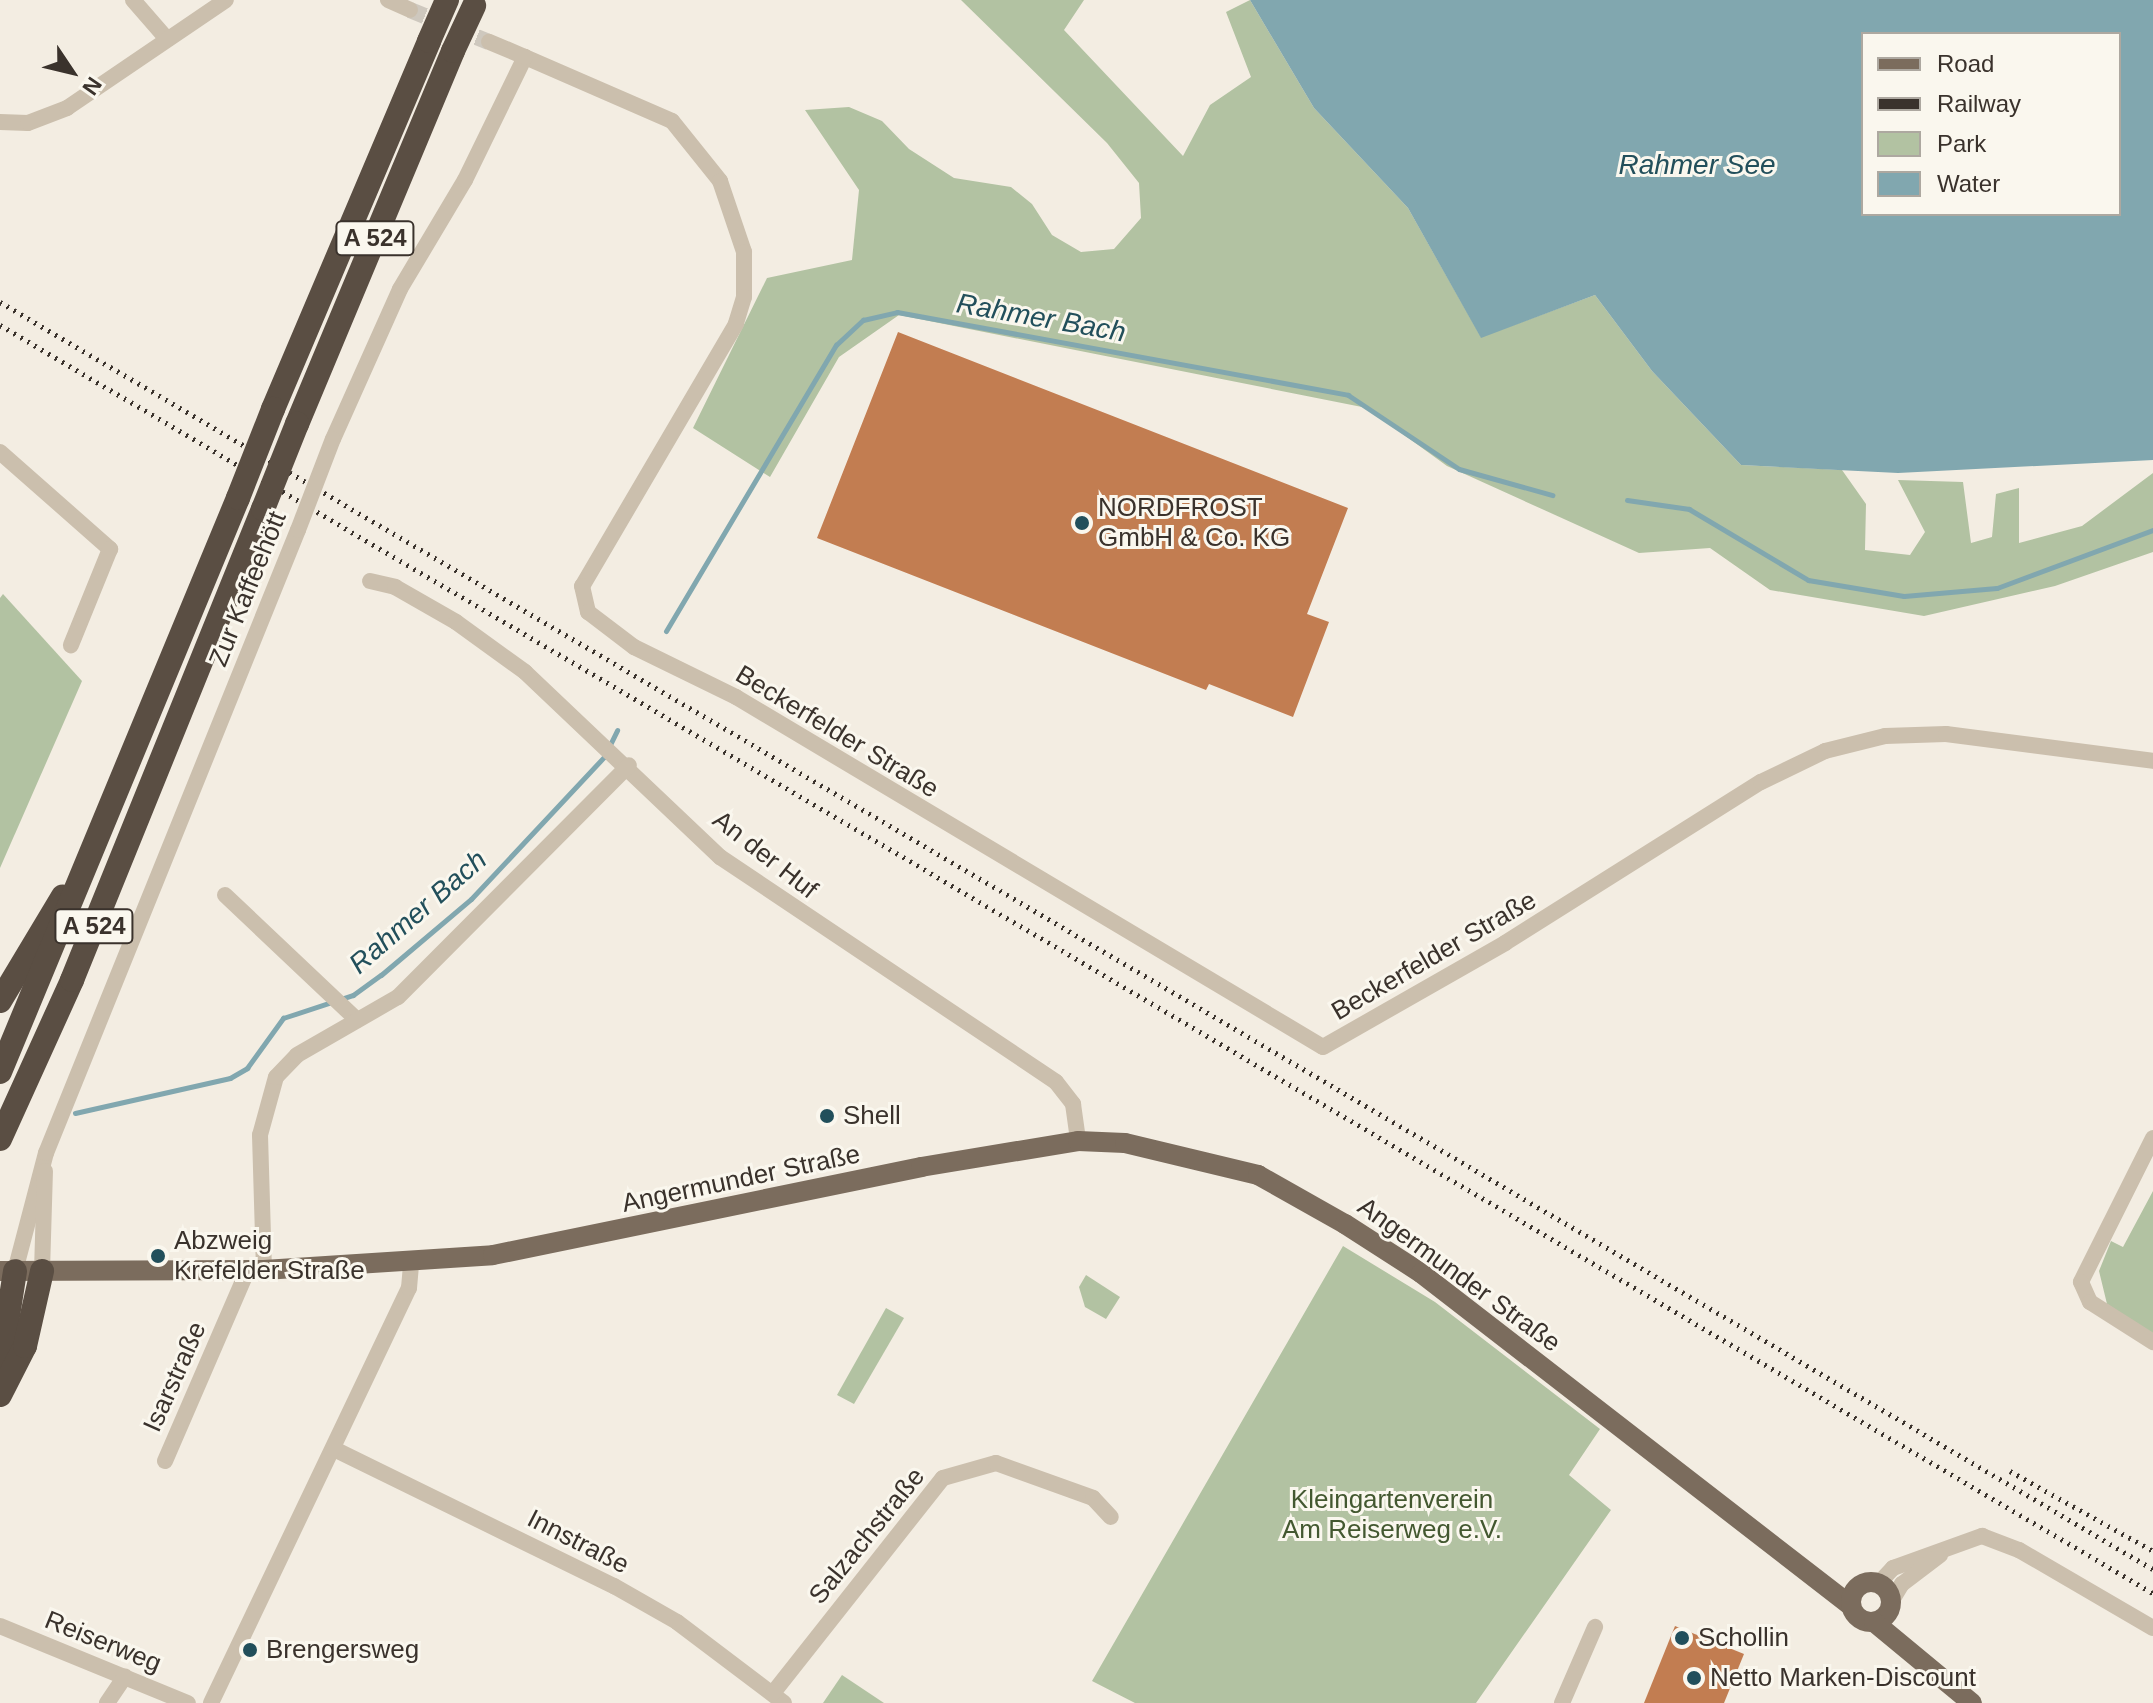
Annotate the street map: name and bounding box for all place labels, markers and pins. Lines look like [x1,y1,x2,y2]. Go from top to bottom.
place label: NORDFROST GmbH & Co. KG [1098,492,1290,554]
marker: NORDFROST GmbH & Co. KG [1073,514,1091,532]
place label: Shell [843,1100,901,1132]
marker: Shell [818,1107,836,1125]
place label: Abzweig Krefelder Straße [174,1225,365,1286]
marker: Abzweig Krefelder Straße [149,1247,167,1265]
place label: Schollin [1698,1622,1789,1654]
marker: Schollin [1673,1629,1691,1647]
place label: Brengersweg [266,1634,419,1666]
marker: Brengersweg [241,1641,259,1659]
place label: Netto Marken-Discount [1710,1662,1976,1694]
marker: Netto Marken-Discount [1685,1669,1703,1687]

